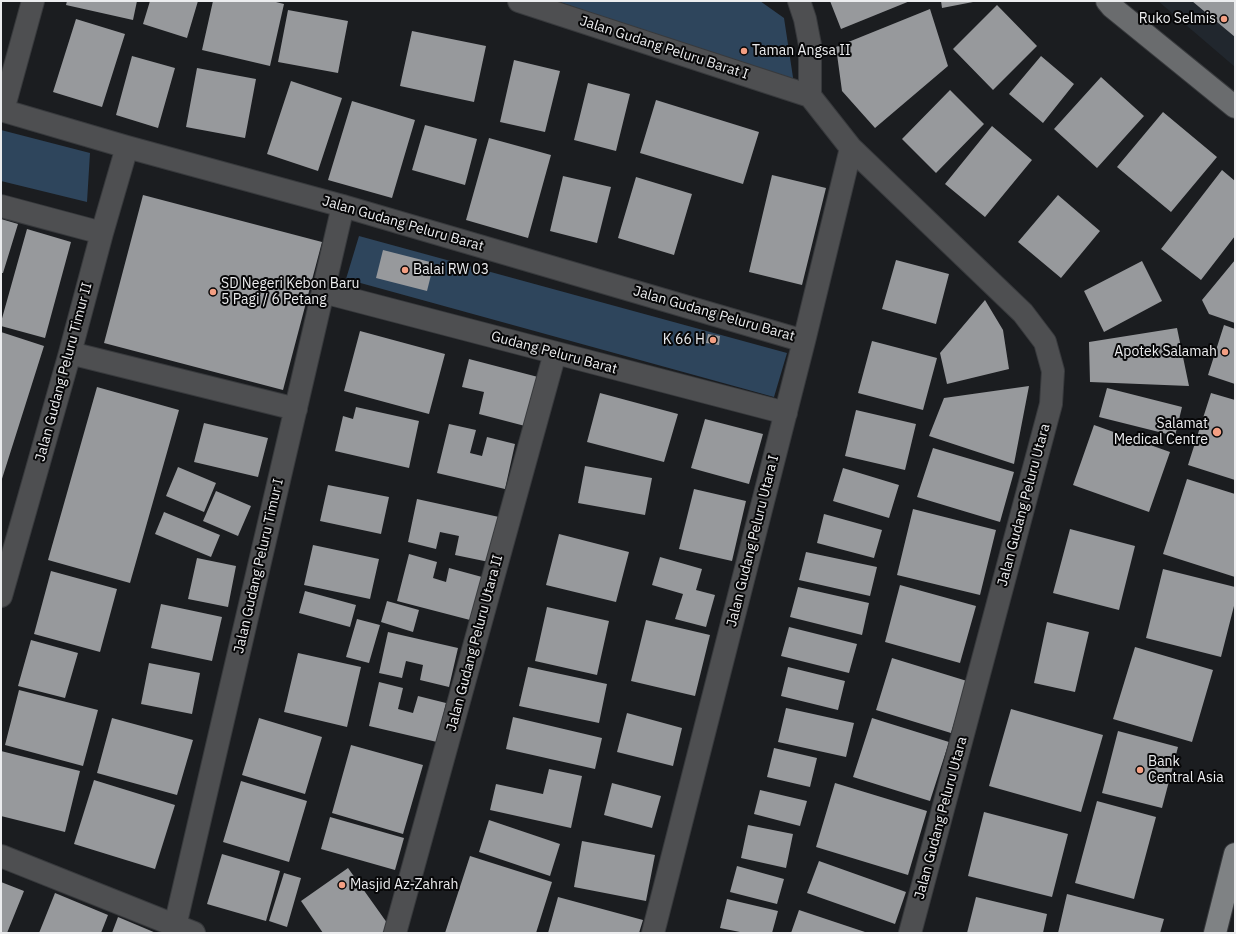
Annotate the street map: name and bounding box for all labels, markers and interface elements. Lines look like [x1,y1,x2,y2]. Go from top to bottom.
place label: Ruko Selmis [1139,11,1216,27]
street label: Jalan Gudang Peluru Barat I [578,13,750,83]
marker: Ruko Selmis [1219,14,1229,24]
place label: Taman Angsa II [752,43,851,59]
marker: Taman Angsa II [739,46,749,56]
street label: Jalan Gudang Peluru Barat [320,193,486,255]
place label: Balai RW 03 [413,262,489,278]
marker: Balai RW 03 [400,265,410,275]
place label: SD Negeri Kebon Baru 5 Pagi / 6 Petang [221,276,359,308]
street label: Jalan Gudang Peluru Timur II [32,281,96,463]
street label: Jalan Gudang Peluru Barat [631,283,797,345]
marker: SD Negeri Kebon Baru 5 Pagi / 6 Petang [208,287,218,297]
street label: Gudang Peluru Barat [489,328,619,378]
place label: K 66 H [663,332,705,348]
marker: K 66 H [708,335,718,345]
place label: Apotek Salamah [1114,344,1217,360]
marker: Apotek Salamah [1220,347,1230,357]
place label: Salamat Medical Centre [1114,416,1208,448]
street label: Jalan Gudang Peluru Utara [994,422,1054,588]
marker: Salamat Medical Centre [1211,426,1223,438]
street label: Jalan Gudang Peluru Utara I [724,453,782,629]
street label: Jalan Gudang Peluru Timur I [231,477,287,655]
street label: Jalan Gudang Peluru Utara II [443,553,507,733]
street label: Jalan Gudang Peluru Utara [911,735,971,901]
place label: Bank Central Asia [1148,754,1224,786]
marker: Bank Central Asia [1135,765,1145,775]
place label: Masjid Az-Zahrah [350,877,458,893]
marker: Masjid Az-Zahrah [337,880,347,890]

